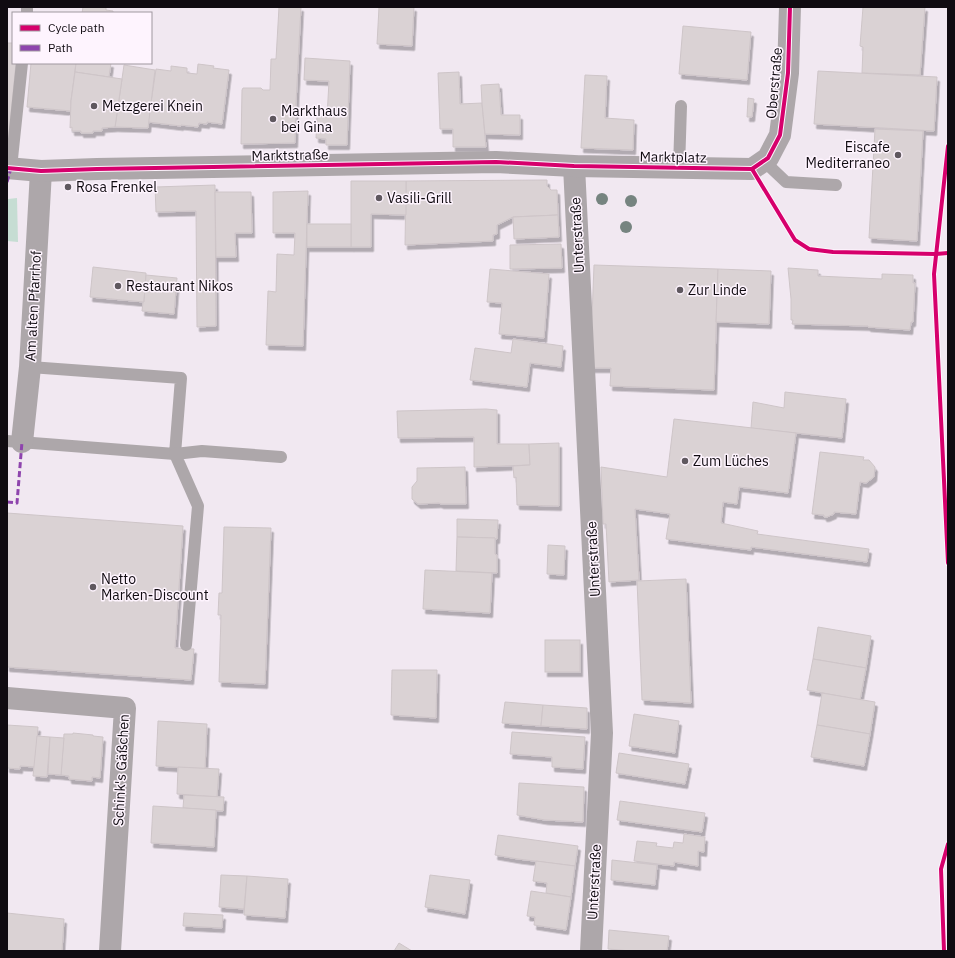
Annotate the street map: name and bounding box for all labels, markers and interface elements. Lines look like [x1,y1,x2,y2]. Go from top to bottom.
legend [12,12,152,64]
text: Cycle path [48,20,105,35]
text: Path [48,40,73,55]
street label: Oberstraße [762,46,786,119]
place label: Metzgerei Knein [102,97,203,115]
marker: Metzgerei Knein [89,101,99,111]
place label: Markthaus bei Gina [281,102,348,136]
marker: Markthaus bei Gina [268,114,278,124]
place label: Eiscafe Mediterraneo [806,138,890,172]
street label: Marktstraße [251,145,329,165]
street label: Marktplatz [639,147,707,167]
marker: Eiscafe Mediterraneo [893,150,903,160]
place label: Rosa Frenkel [76,178,157,196]
marker: Rosa Frenkel [63,182,73,192]
place label: Vasili-Grill [387,189,452,207]
marker: Vasili-Grill [374,193,384,203]
street label: Unterstraße [566,196,588,273]
street label: Am alten Pfarrhof [21,250,45,362]
place label: Restaurant Nikos [126,277,234,295]
marker: Restaurant Nikos [113,281,123,291]
place label: Zur Linde [688,281,747,299]
marker: Zur Linde [675,285,685,295]
place label: Zum Lüches [693,452,769,470]
marker: Zum Lüches [680,456,690,466]
street label: Unterstraße [582,520,604,597]
place label: Netto Marken-Discount [101,570,209,604]
marker: Netto Marken-Discount [88,582,98,592]
street label: Schink's Gäßchen [109,713,133,827]
street label: Unterstraße [583,843,605,920]

